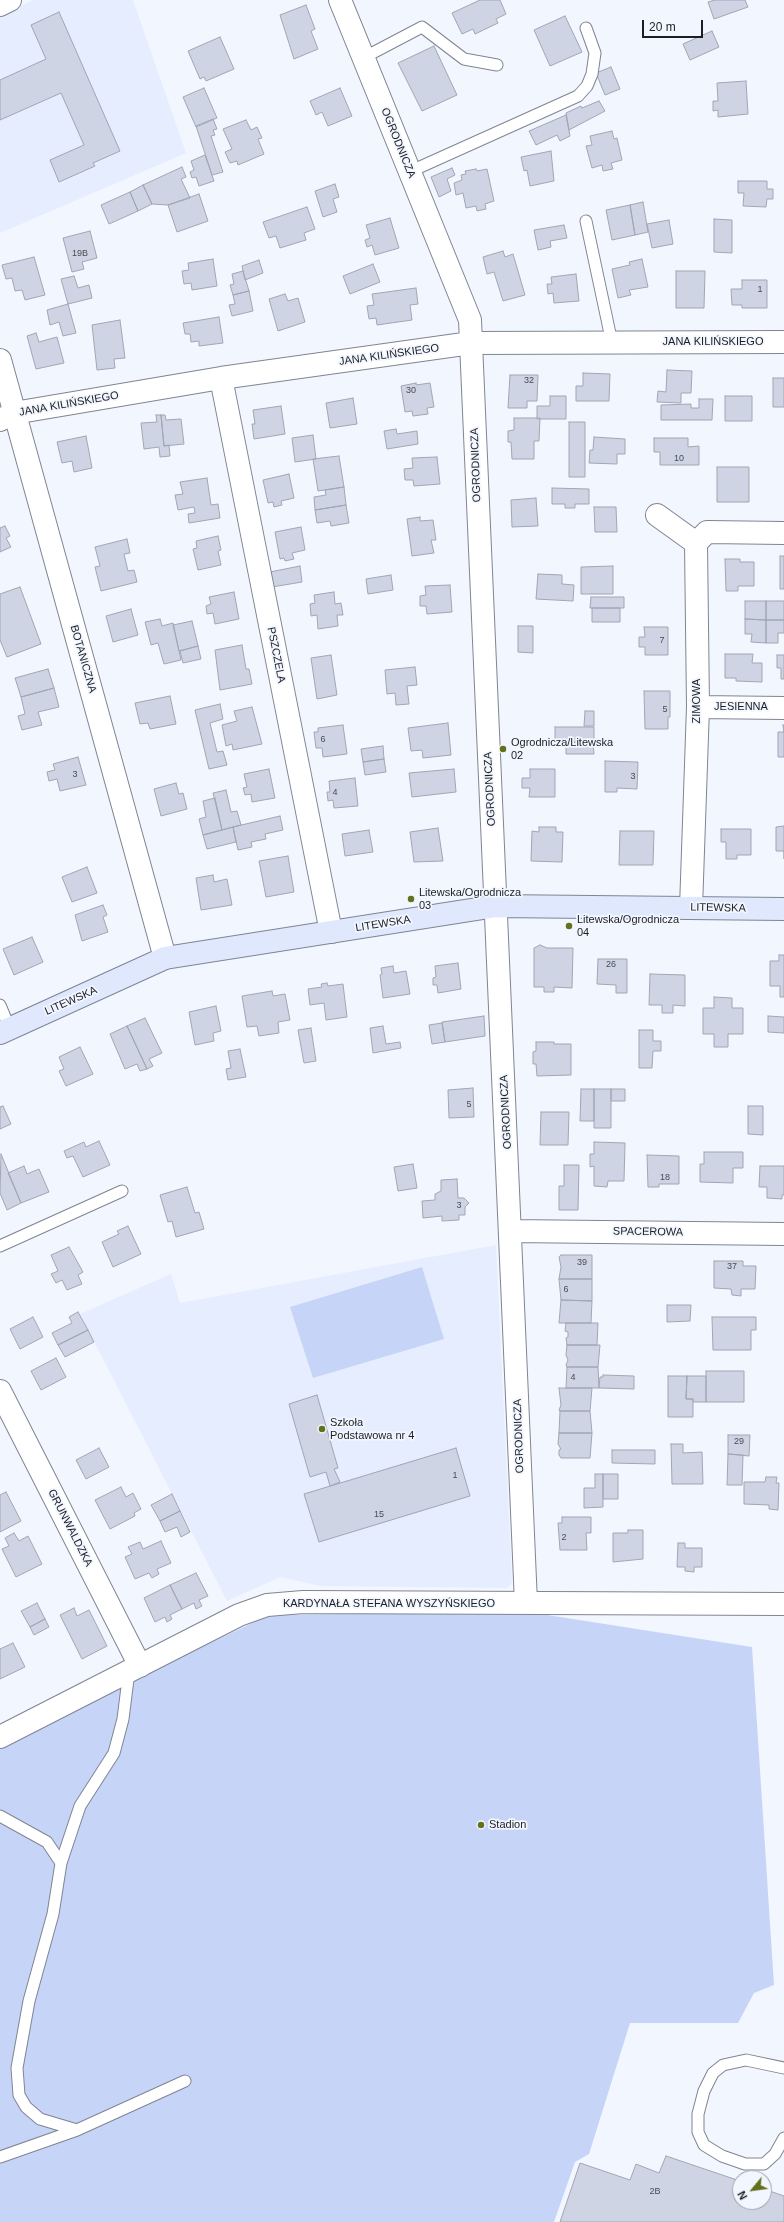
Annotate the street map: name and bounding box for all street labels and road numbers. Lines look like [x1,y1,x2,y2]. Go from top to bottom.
street label: OGRODNICZA [378,106,418,180]
street label: JANA KILIŃSKIEGO [663,335,763,349]
street label: JANA KILIŃSKIEGO [338,341,440,369]
street label: JANA KILIŃSKIEGO [18,389,120,419]
street label: OGRODNICZA [468,428,484,502]
street label: BOTANICZNA [67,623,99,695]
street label: PSZCZELA [264,626,288,684]
street label: ZIMOWA [690,679,704,723]
street label: JESIENNA [714,700,768,714]
street label: OGRODNICZA [481,751,499,827]
street label: LITEWSKA [690,901,746,915]
street label: LITEWSKA [354,913,412,935]
street label: LITEWSKA [43,984,99,1018]
street label: OGRODNICZA [497,1074,515,1150]
street label: SPACEROWA [613,1225,683,1239]
street label: OGRODNICZA [511,1399,527,1473]
street label: GRUNWALDZKA [45,1487,95,1569]
street label: KARDYNAŁA STEFANA WYSZYŃSKIEGO [283,1597,495,1611]

